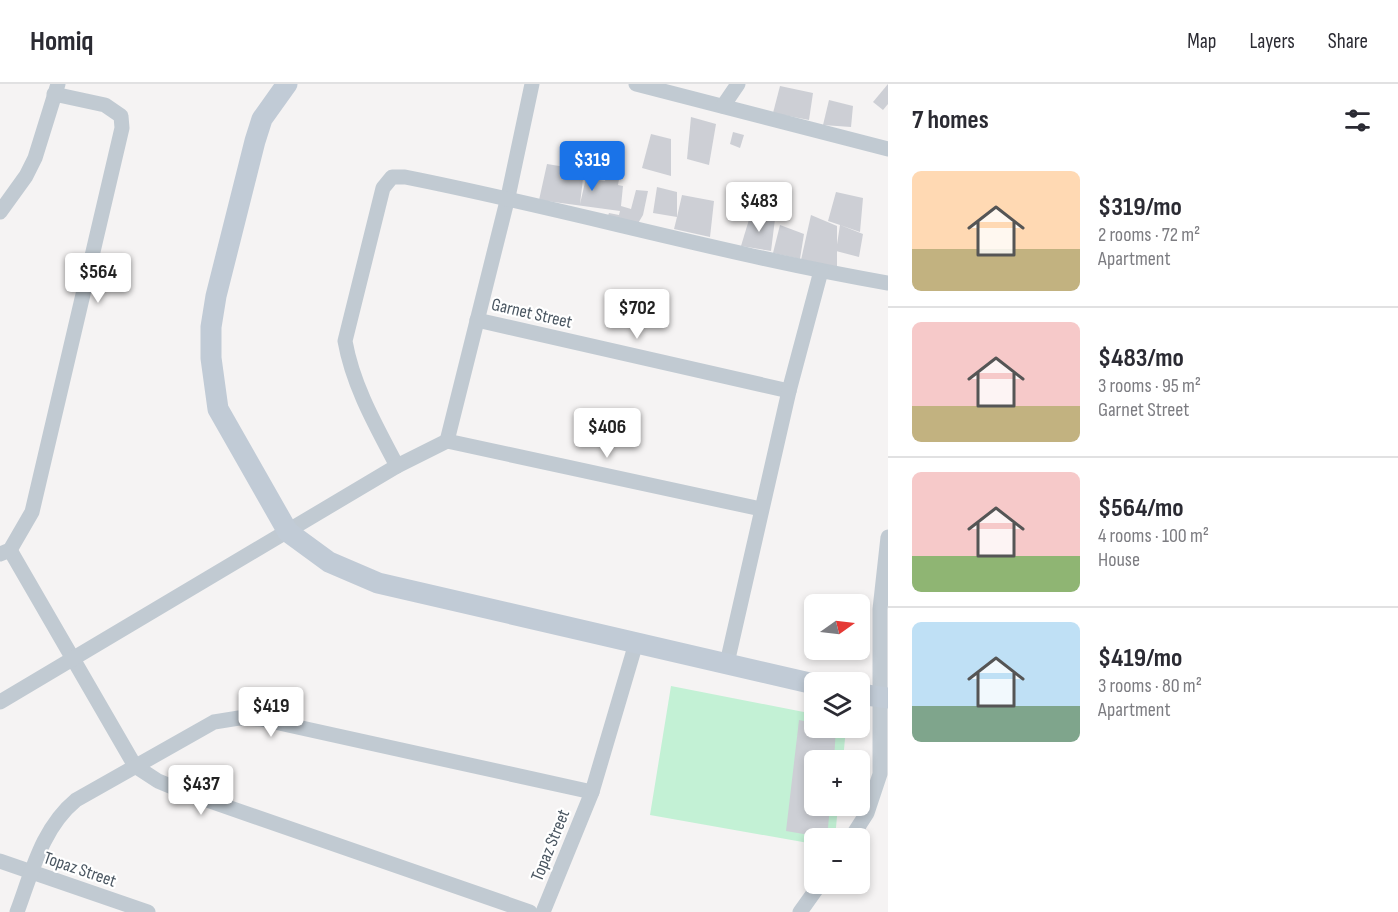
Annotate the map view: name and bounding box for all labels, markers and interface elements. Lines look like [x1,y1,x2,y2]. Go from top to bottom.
text: Homiq [30,25,94,58]
text: Map [1187,29,1216,54]
text: Layers [1249,29,1295,54]
text: Share [1328,29,1368,54]
icon: filters [1341,104,1374,137]
text: 7 homes [912,105,989,136]
pin: $319 [556,141,628,192]
text: $319 [574,148,610,172]
pin: $483 [723,182,795,233]
text: $483 [740,189,778,213]
text: $319/mo [1098,192,1182,223]
icon: home [960,195,1032,267]
text: 2 rooms · 72 m² [1098,223,1200,247]
text: Apartment [1098,247,1171,271]
pin: $564 [62,253,134,304]
text: $564 [79,260,117,284]
pin: $702 [601,289,673,340]
street label: Garnet Street [489,294,575,333]
text: $702 [618,296,656,320]
text: $483/mo [1098,343,1184,374]
icon: home [960,346,1032,418]
text: 3 rooms · 95 m² [1098,374,1201,398]
text: Garnet Street [1098,398,1189,422]
pin: $406 [571,408,643,459]
text: $406 [588,415,626,439]
text: $564/mo [1098,493,1184,524]
icon: home [960,496,1032,568]
text: 4 rooms · 100 m² [1098,524,1209,548]
text: House [1098,548,1140,572]
north arrow [804,594,870,660]
map controls [804,594,870,894]
text: $419/mo [1098,643,1182,674]
icon: home [960,646,1032,718]
button: layers [804,672,870,738]
text: 3 rooms · 80 m² [1098,674,1202,698]
pin: $419 [235,687,307,738]
text: $419 [253,694,289,718]
text: Apartment [1098,698,1171,722]
button: + [804,750,870,816]
pin: $437 [165,765,237,816]
text: $437 [182,772,220,796]
street label: Topaz Street [527,806,574,884]
button: − [804,828,870,894]
street label: Topaz Street [41,847,119,892]

